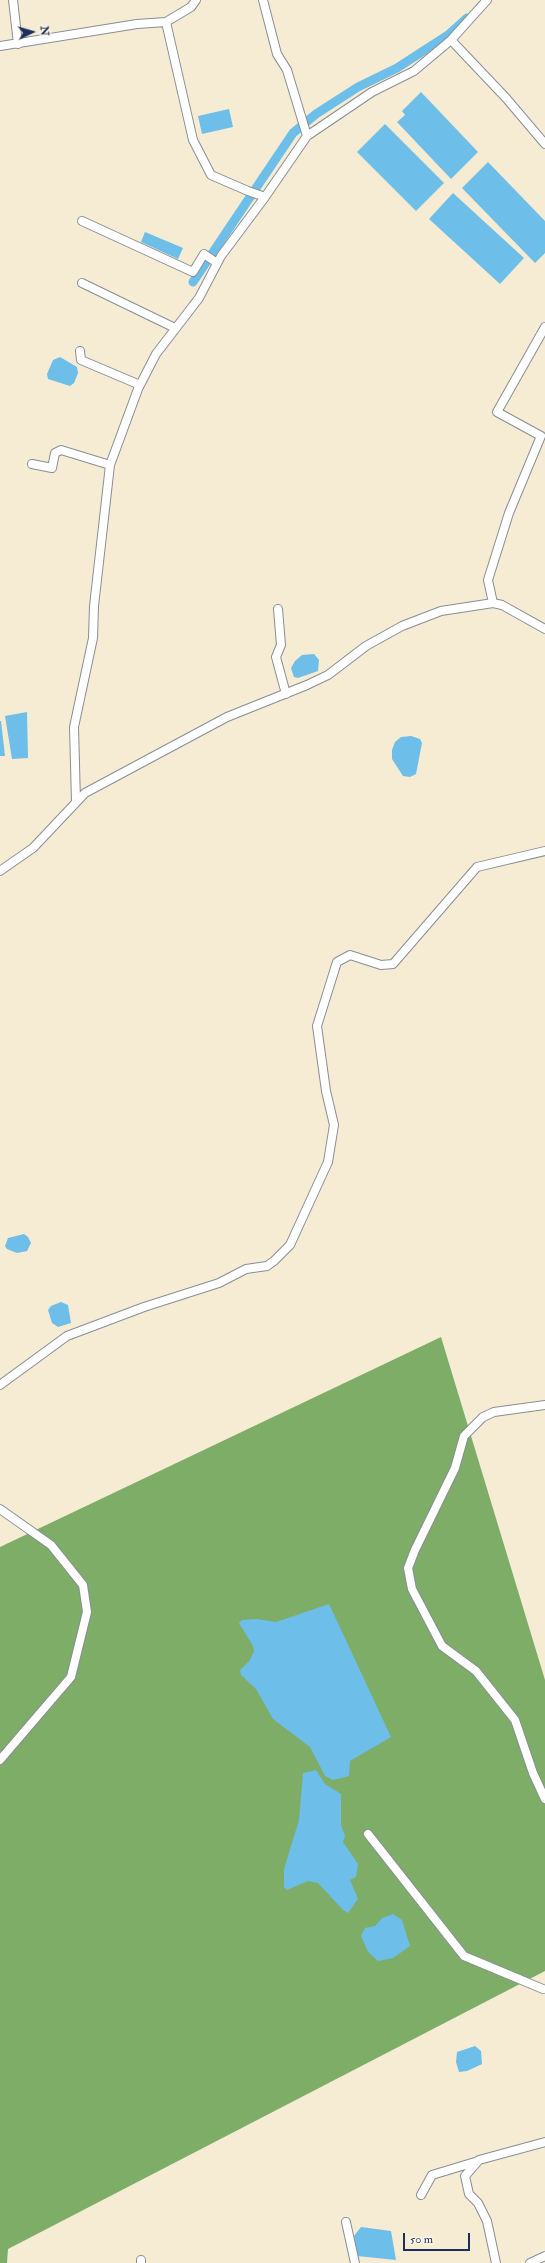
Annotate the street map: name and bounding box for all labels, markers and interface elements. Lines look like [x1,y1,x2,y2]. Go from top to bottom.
north arrow [12,12,52,52]
text: N [38,25,51,36]
scale bar [405,2225,472,2251]
text: 50 m [410,2232,433,2247]

